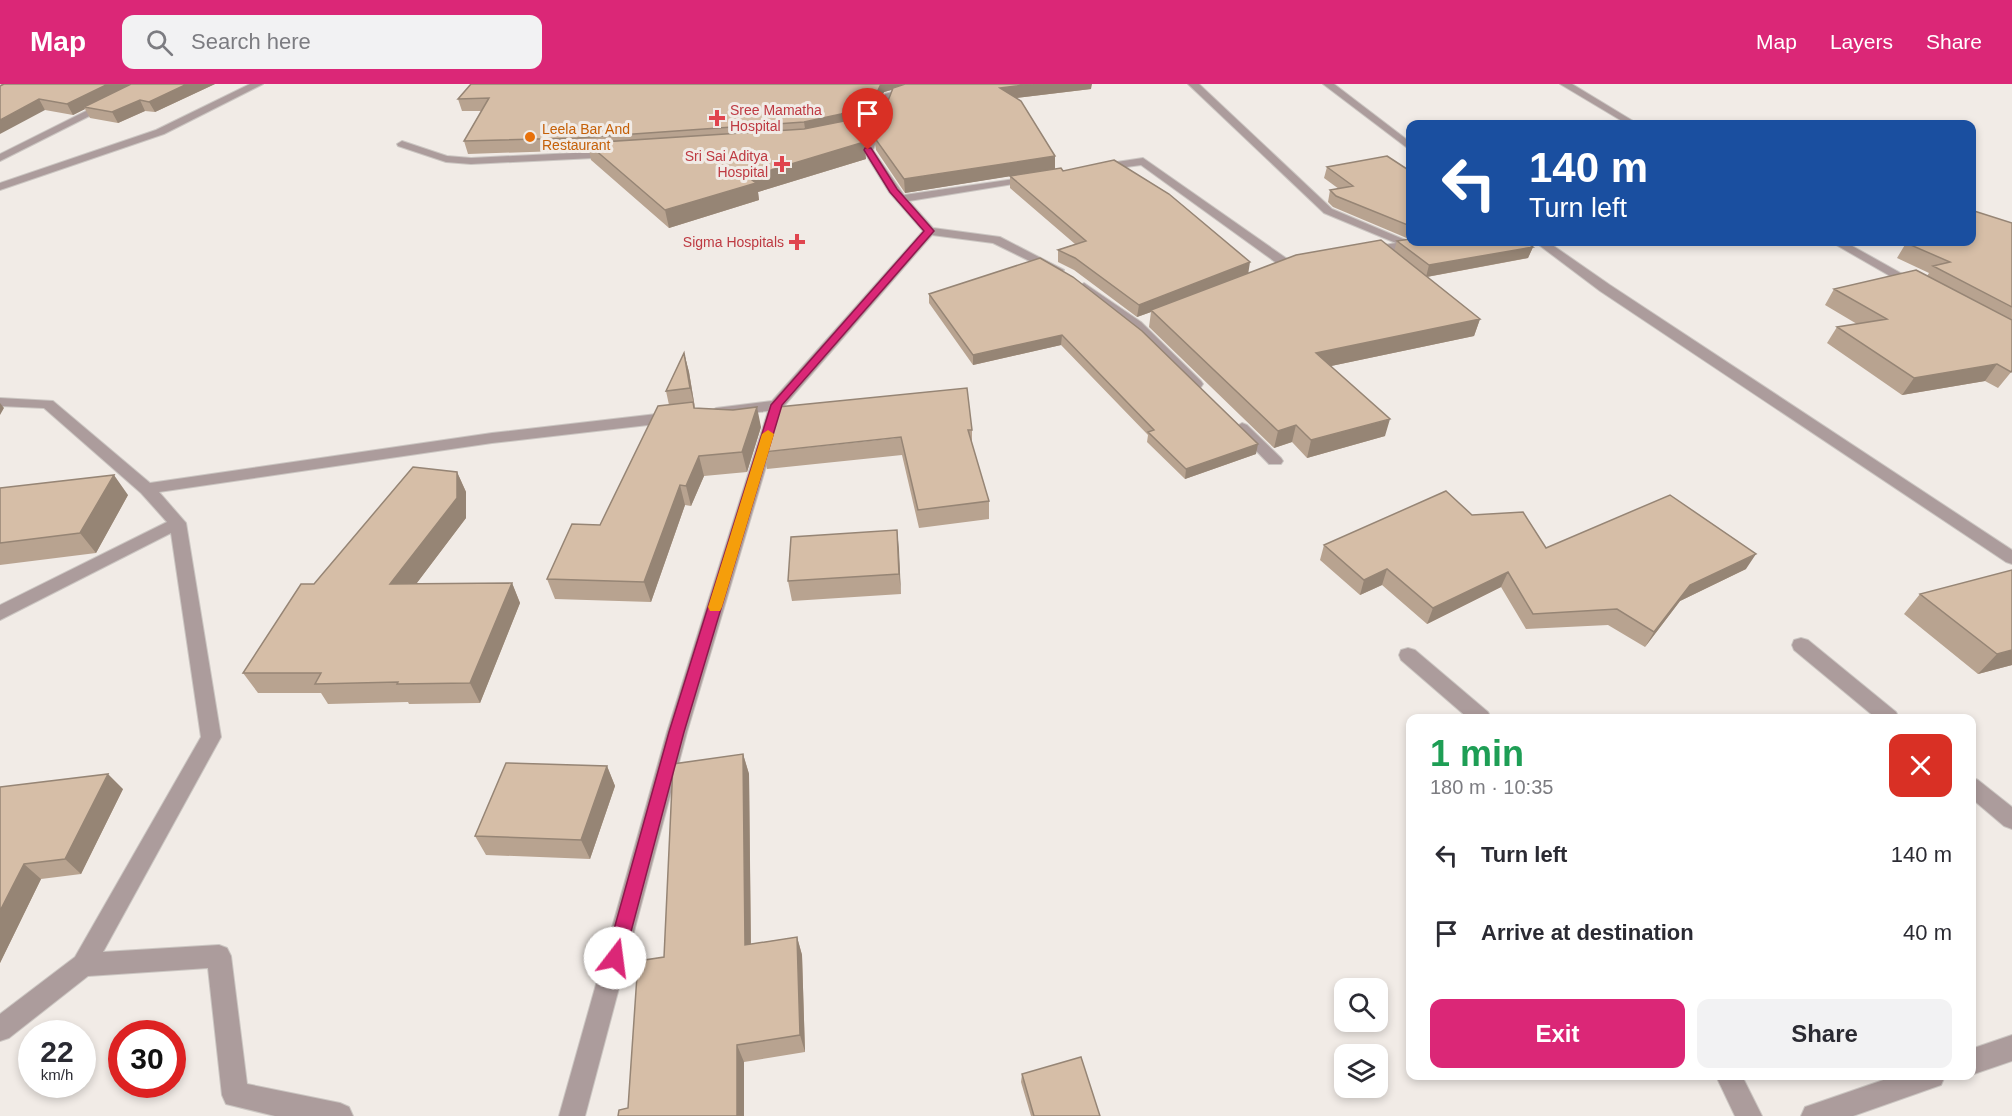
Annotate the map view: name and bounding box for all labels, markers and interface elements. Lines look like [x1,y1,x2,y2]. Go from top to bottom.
search box [122,15,542,69]
text: Map [30,26,86,57]
icon: search [143,26,176,59]
text: Search here [191,29,311,54]
text: Map [1756,30,1797,53]
text: Layers [1830,30,1893,53]
text: Share [1926,30,1982,53]
pin [842,88,893,150]
icon: arrive [851,97,884,130]
place label: Sree Mamatha Hospital [730,102,822,134]
marker: Sree Mamatha Hospital [708,109,726,127]
place label: Leela Bar And Restaurant [542,121,630,153]
marker: Leela Bar And Restaurant [523,130,537,144]
icon: left [1430,144,1508,222]
text: 140 m [1529,144,1648,191]
place label: Sri Sai Aditya Hospital [685,148,768,180]
marker: Sri Sai Aditya Hospital [773,155,791,173]
text: Turn left [1529,193,1627,223]
marker: Sigma Hospitals [788,233,806,251]
place label: Sigma Hospitals [683,234,784,250]
text: 1 min [1430,733,1524,774]
button: close [1889,734,1952,797]
text: 180 m · 10:35 [1430,776,1553,798]
icon: left [1430,839,1463,872]
text: Turn left [1481,842,1567,867]
text: 140 m [1891,842,1952,867]
icon: arrive [1430,917,1463,950]
text: Arrive at destination [1481,920,1694,945]
text: 40 m [1903,920,1952,945]
position arrow [583,926,647,990]
map controls [1334,978,1388,1098]
button: search [1334,978,1388,1032]
button: Exit [1430,999,1685,1068]
button: Share [1697,999,1952,1068]
speed limit sign: 30 [108,1020,186,1098]
text: 22 [40,1035,74,1068]
button: layers [1334,1044,1388,1098]
text: km/h [41,1066,73,1083]

